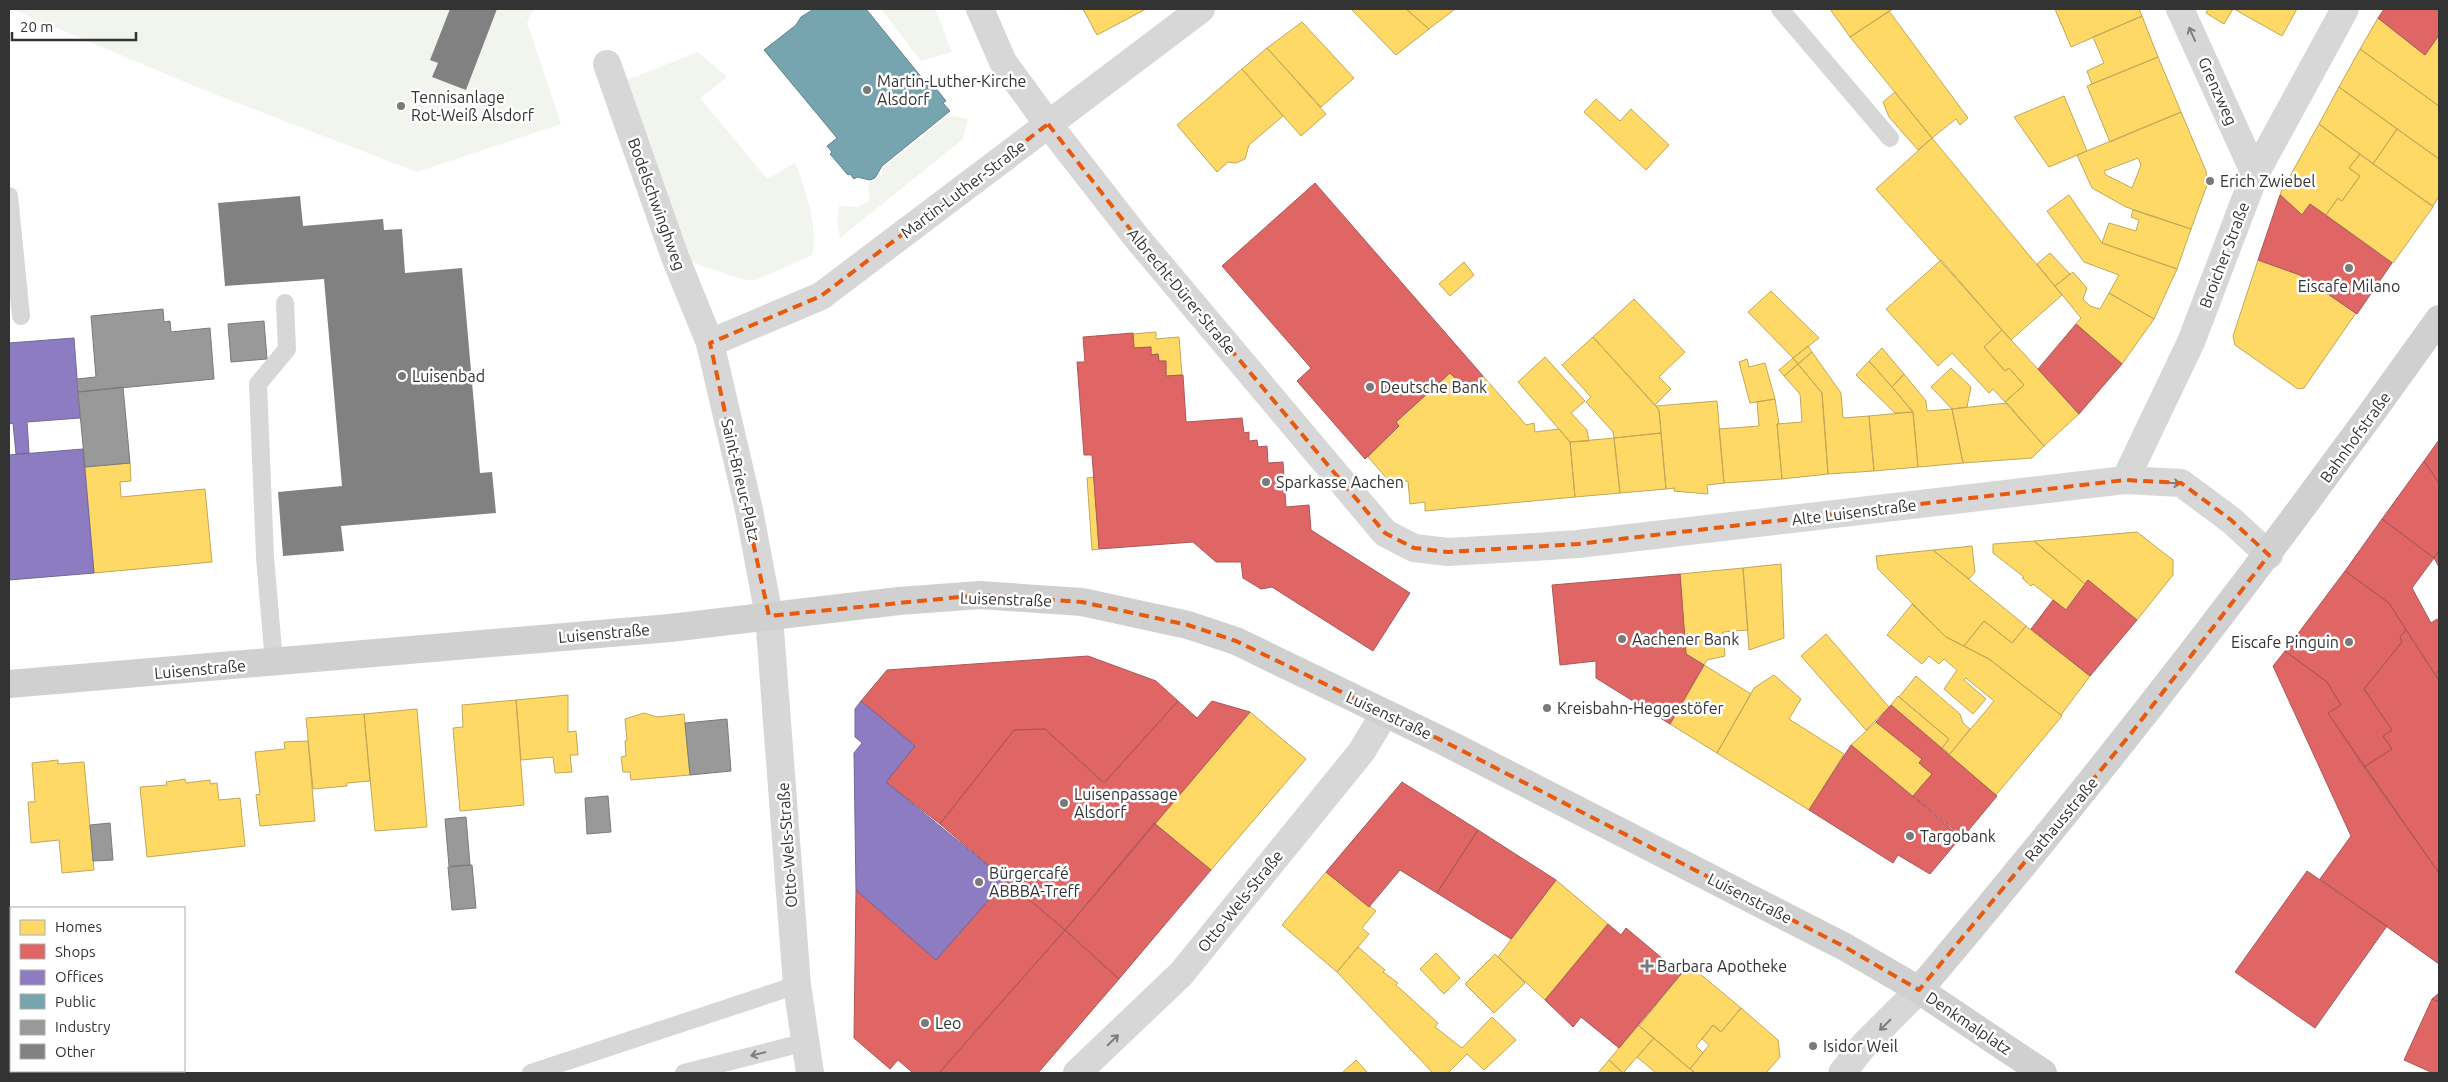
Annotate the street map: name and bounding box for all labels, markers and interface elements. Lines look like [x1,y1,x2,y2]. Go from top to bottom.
scale bar [12,10,136,42]
text: 20 m [20,18,53,35]
one-way arrow [2186,27,2196,42]
street label: Grenzweg [2195,54,2241,128]
place label: Martin-Luther-Kirche Alsdorf [877,72,1026,108]
marker: Martin-Luther-Kirche Alsdorf [861,84,873,96]
place label: Tennisanlage Rot-Weiß Alsdorf [411,88,535,124]
marker: Tennisanlage Rot-Weiß Alsdorf [395,100,407,112]
street label: Bodelschwinghweg [625,135,689,273]
street label: Martin-Luther-Straße [897,136,1029,242]
place label: Erich Zwiebel [2220,172,2316,190]
marker: Erich Zwiebel [2204,175,2216,187]
street label: Broicher Straße [2196,199,2252,311]
street label: Albrecht-Dürer-Straße [1124,224,1240,358]
marker: Eiscafe Milano [2343,262,2355,274]
place label: Eiscafe Milano [2298,277,2400,295]
place label: Luisenbad [412,367,485,385]
marker: Luisenbad [396,370,408,382]
place label: Deutsche Bank [1380,378,1487,396]
marker: Deutsche Bank [1364,381,1376,393]
street label: Bahnhofstraße [2316,388,2394,486]
street label: Saint-Brieuc-Platz [718,417,764,543]
place label: Sparkasse Aachen [1276,473,1404,491]
marker: Sparkasse Aachen [1260,476,1272,488]
one-way arrow [2165,478,2181,488]
street label: Alte Luisenstraße [1791,495,1917,529]
street label: Luisenstraße [960,588,1052,610]
street label: Luisenstraße [557,620,651,646]
place label: Aachener Bank [1632,630,1739,648]
marker: Aachener Bank [1616,633,1628,645]
place label: Eiscafe Pinguin [2231,633,2339,651]
marker: Eiscafe Pinguin [2343,636,2355,648]
street label: Luisenstraße [153,656,247,682]
street label: Luisenstraße [1343,687,1435,743]
place label: Kreisbahn-Heggestöfer [1557,699,1724,717]
marker: Kreisbahn-Heggestöfer [1541,702,1553,714]
street label: Rathausstraße [2021,773,2101,865]
street label: Otto-Wels-Straße [774,782,800,908]
place label: Luisenpassage Alsdorf [1074,785,1178,821]
marker: Luisenpassage Alsdorf [1058,797,1070,809]
place label: Targobank [1920,827,1996,845]
marker: Targobank [1904,830,1916,842]
street label: Otto-Wels-Straße [1194,847,1286,955]
place label: Bürgercafé ABBBA-Treff [989,864,1080,900]
street label: Luisenstraße [1705,869,1795,927]
marker: Bürgercafé ABBBA-Treff [973,876,985,888]
legend [10,907,185,1072]
text: Homes [55,918,102,935]
text: Shops [55,943,96,960]
place label: Barbara Apotheke [1657,957,1787,975]
marker: Barbara Apotheke [1641,960,1653,972]
text: Offices [55,968,103,985]
street label: Denkmalplatz [1923,988,2015,1058]
text: Public [55,993,96,1010]
place label: Leo [935,1014,961,1032]
marker: Leo [919,1017,931,1029]
text: Industry [55,1018,110,1035]
one-way arrow [1878,1019,1891,1031]
one-way arrow [1106,1034,1118,1046]
place label: Isidor Weil [1823,1037,1898,1055]
marker: Isidor Weil [1807,1040,1819,1052]
text: Other [55,1043,95,1060]
one-way arrow [751,1050,767,1059]

